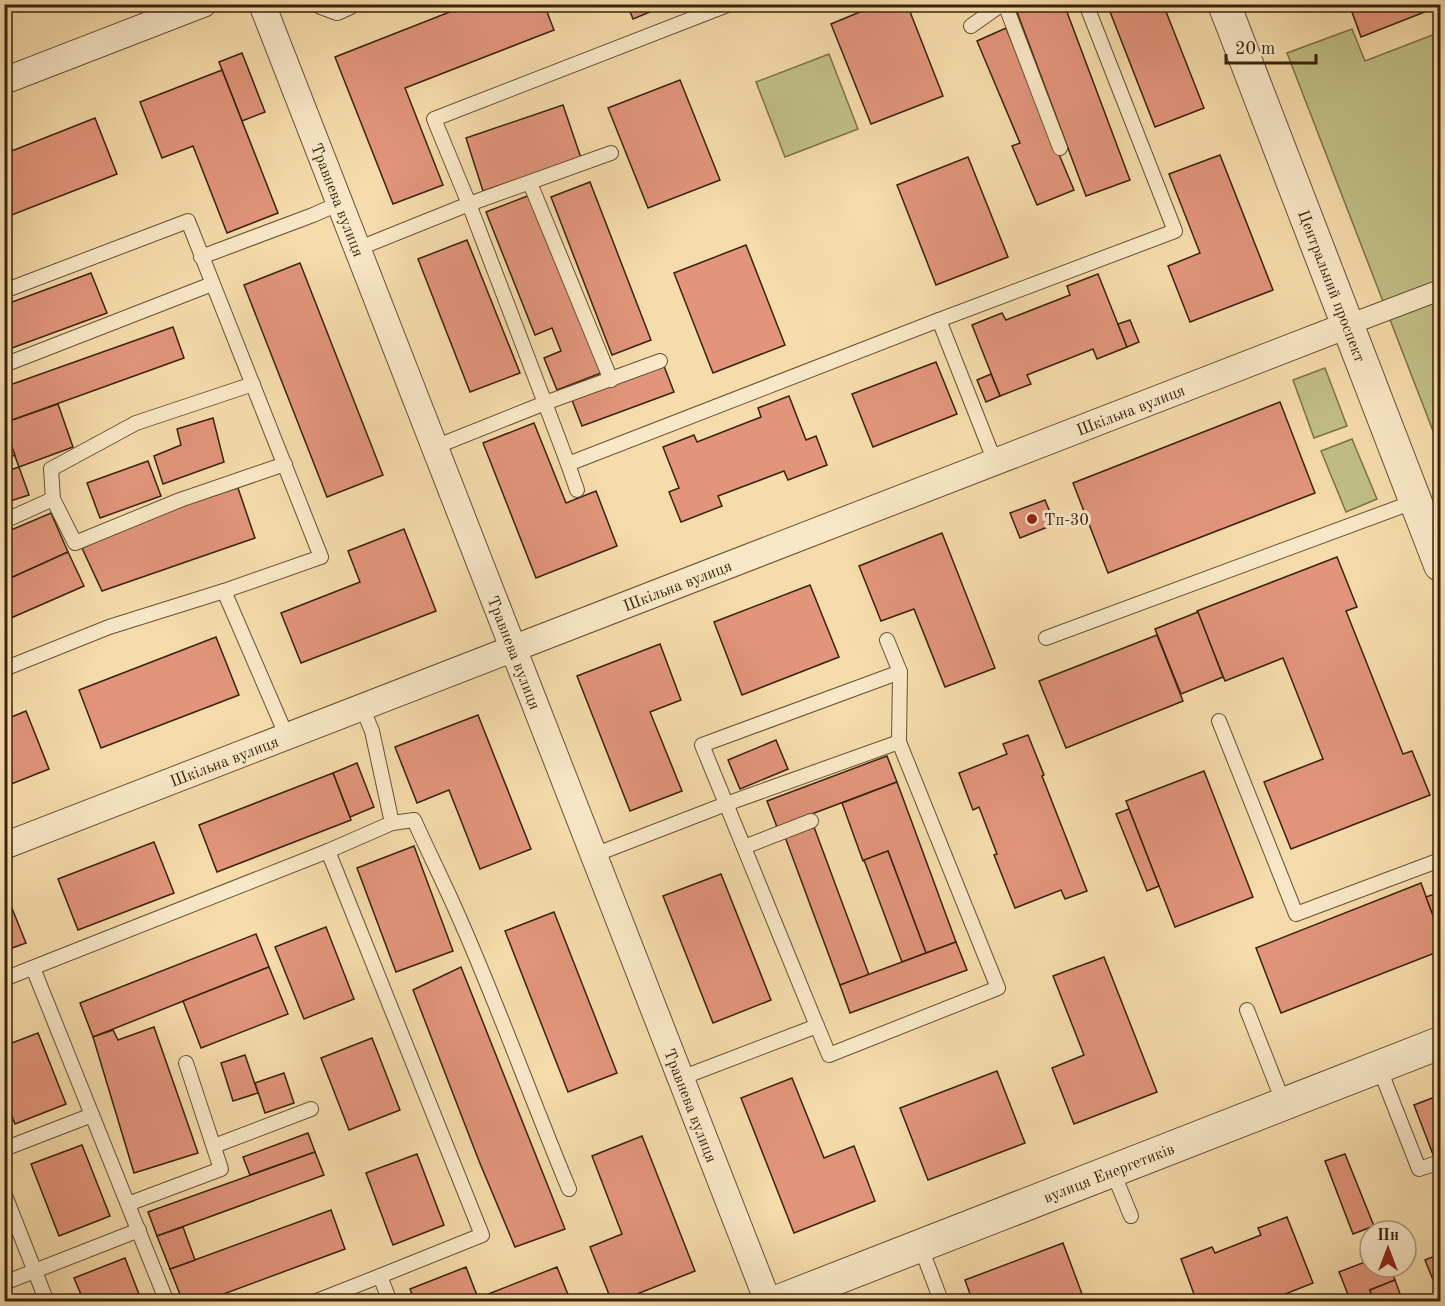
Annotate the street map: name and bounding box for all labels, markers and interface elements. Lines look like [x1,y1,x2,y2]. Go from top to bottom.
scale bar [1226,27,1316,65]
text: 20 m [1235,40,1275,58]
street label: Травнева вулиця [307,141,366,259]
street label: Центральний проспект [1294,208,1367,365]
street label: Шкільна вулиця [1075,383,1188,439]
marker: Тп-30 [1025,512,1039,526]
place label: Тп-30 [1044,513,1089,529]
street label: Шкільна вулиця [621,559,734,615]
street label: Травнева вулиця [484,594,542,712]
street label: Шкільна вулиця [168,734,281,791]
street label: Травнева вулиця [660,1047,719,1165]
street label: вулиця Енергетиків [1042,1141,1177,1207]
north arrow [1358,1219,1418,1279]
text: Пн [1377,1228,1399,1244]

